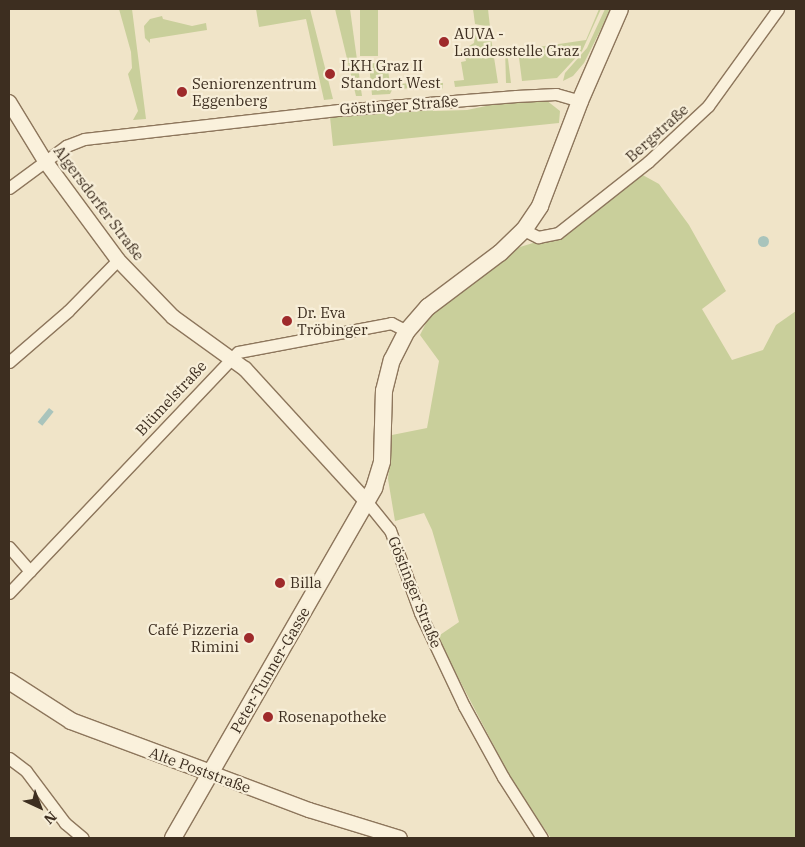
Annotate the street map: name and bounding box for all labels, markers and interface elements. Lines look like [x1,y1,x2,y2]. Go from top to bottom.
place label: AUVA - Landesstelle Graz [454,24,579,59]
marker: AUVA - Landesstelle Graz [438,36,450,48]
place label: LKH Graz II Standort West [341,56,440,91]
marker: LKH Graz II Standort West [323,67,337,81]
place label: Seniorenzentrum Eggenberg [192,74,317,109]
marker: Seniorenzentrum Eggenberg [176,86,188,98]
street label: Göstinger Straße [339,92,459,118]
street label: Bergstraße [622,100,692,166]
street label: Algersdorfer Straße [50,142,148,264]
place label: Dr. Eva Tröbinger [297,303,368,338]
marker: Dr. Eva Tröbinger [281,315,293,327]
street label: Blümelstraße [132,357,210,439]
street label: Göstinger Straße [384,533,446,651]
place label: Billa [290,574,322,592]
marker: Billa [274,577,286,589]
street label: Peter-Tunner-Gasse [227,604,313,736]
place label: Café Pizzeria Rimini [148,620,239,655]
marker: Café Pizzeria Rimini [243,632,255,644]
place label: Rosenapotheke [278,708,387,726]
marker: Rosenapotheke [262,711,274,723]
street label: Alte Poststraße [147,743,253,797]
north arrow [15,782,65,832]
text: N [40,808,60,828]

